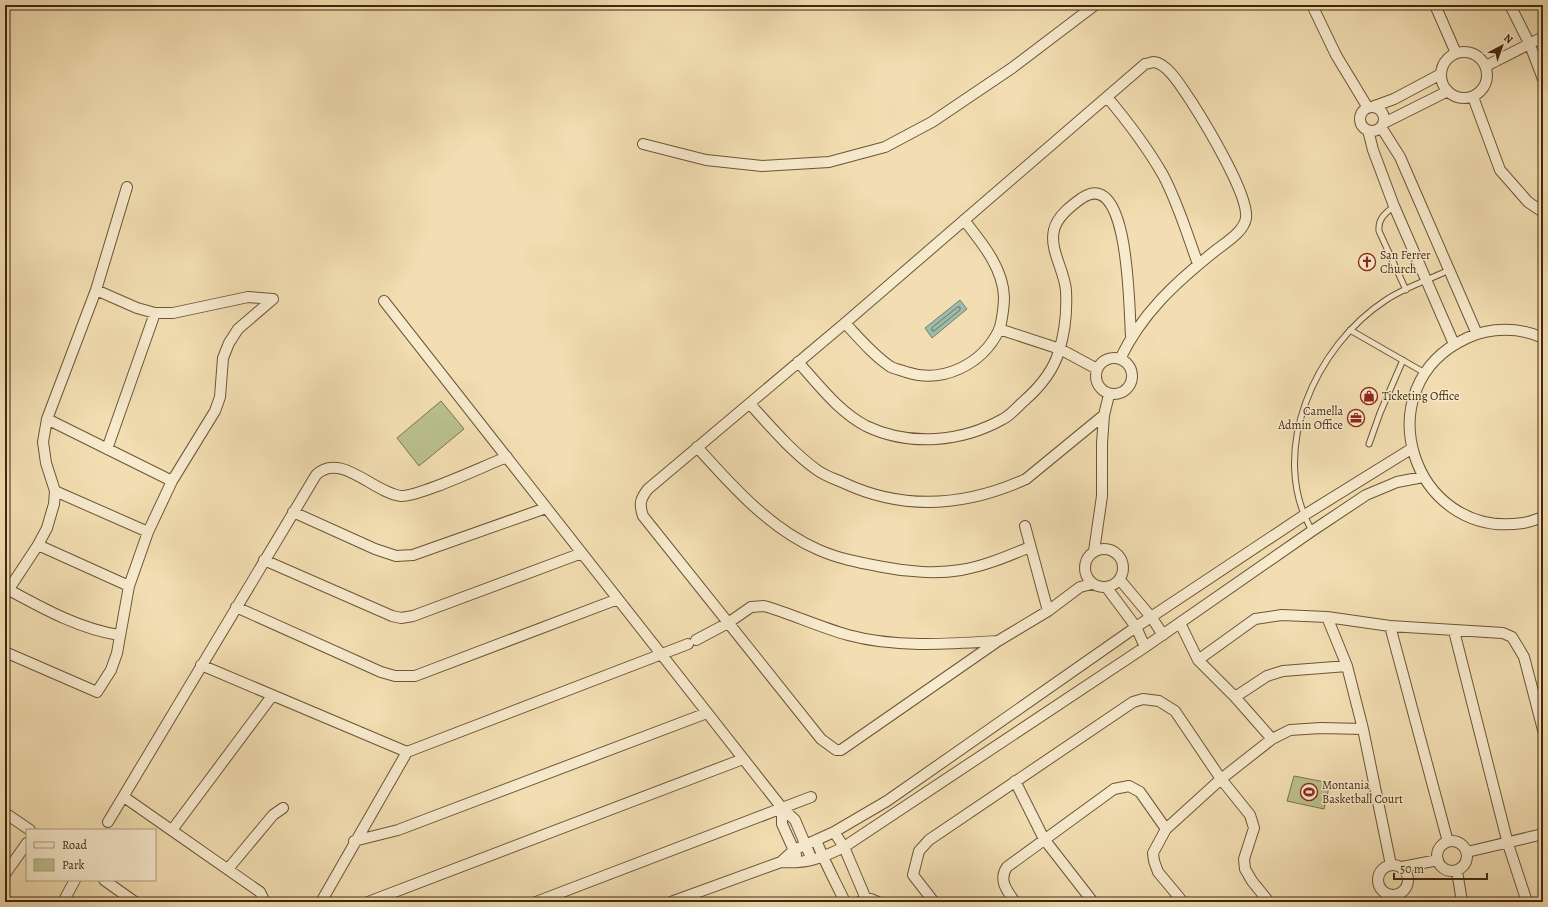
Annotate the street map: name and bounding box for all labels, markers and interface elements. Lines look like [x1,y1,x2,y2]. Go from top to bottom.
north arrow [1482,26,1522,66]
text: N [1500,31,1516,47]
place label: San Ferrer Church [1380,247,1431,277]
church icon: San Ferrer Church [1357,252,1377,272]
shop icon: Ticketing Office [1359,386,1379,406]
place label: Ticketing Office [1382,388,1459,404]
place label: Camella Admin Office [1277,403,1343,433]
office icon: Camella Admin Office [1346,408,1366,428]
place label: Montania Basketball Court [1322,777,1403,807]
sports icon: Montania Basketball Court [1299,782,1319,802]
legend [26,829,156,881]
text: Road [62,837,88,853]
scale bar [1394,855,1487,881]
text: Park [62,857,85,873]
text: 50 m [1400,861,1424,877]

